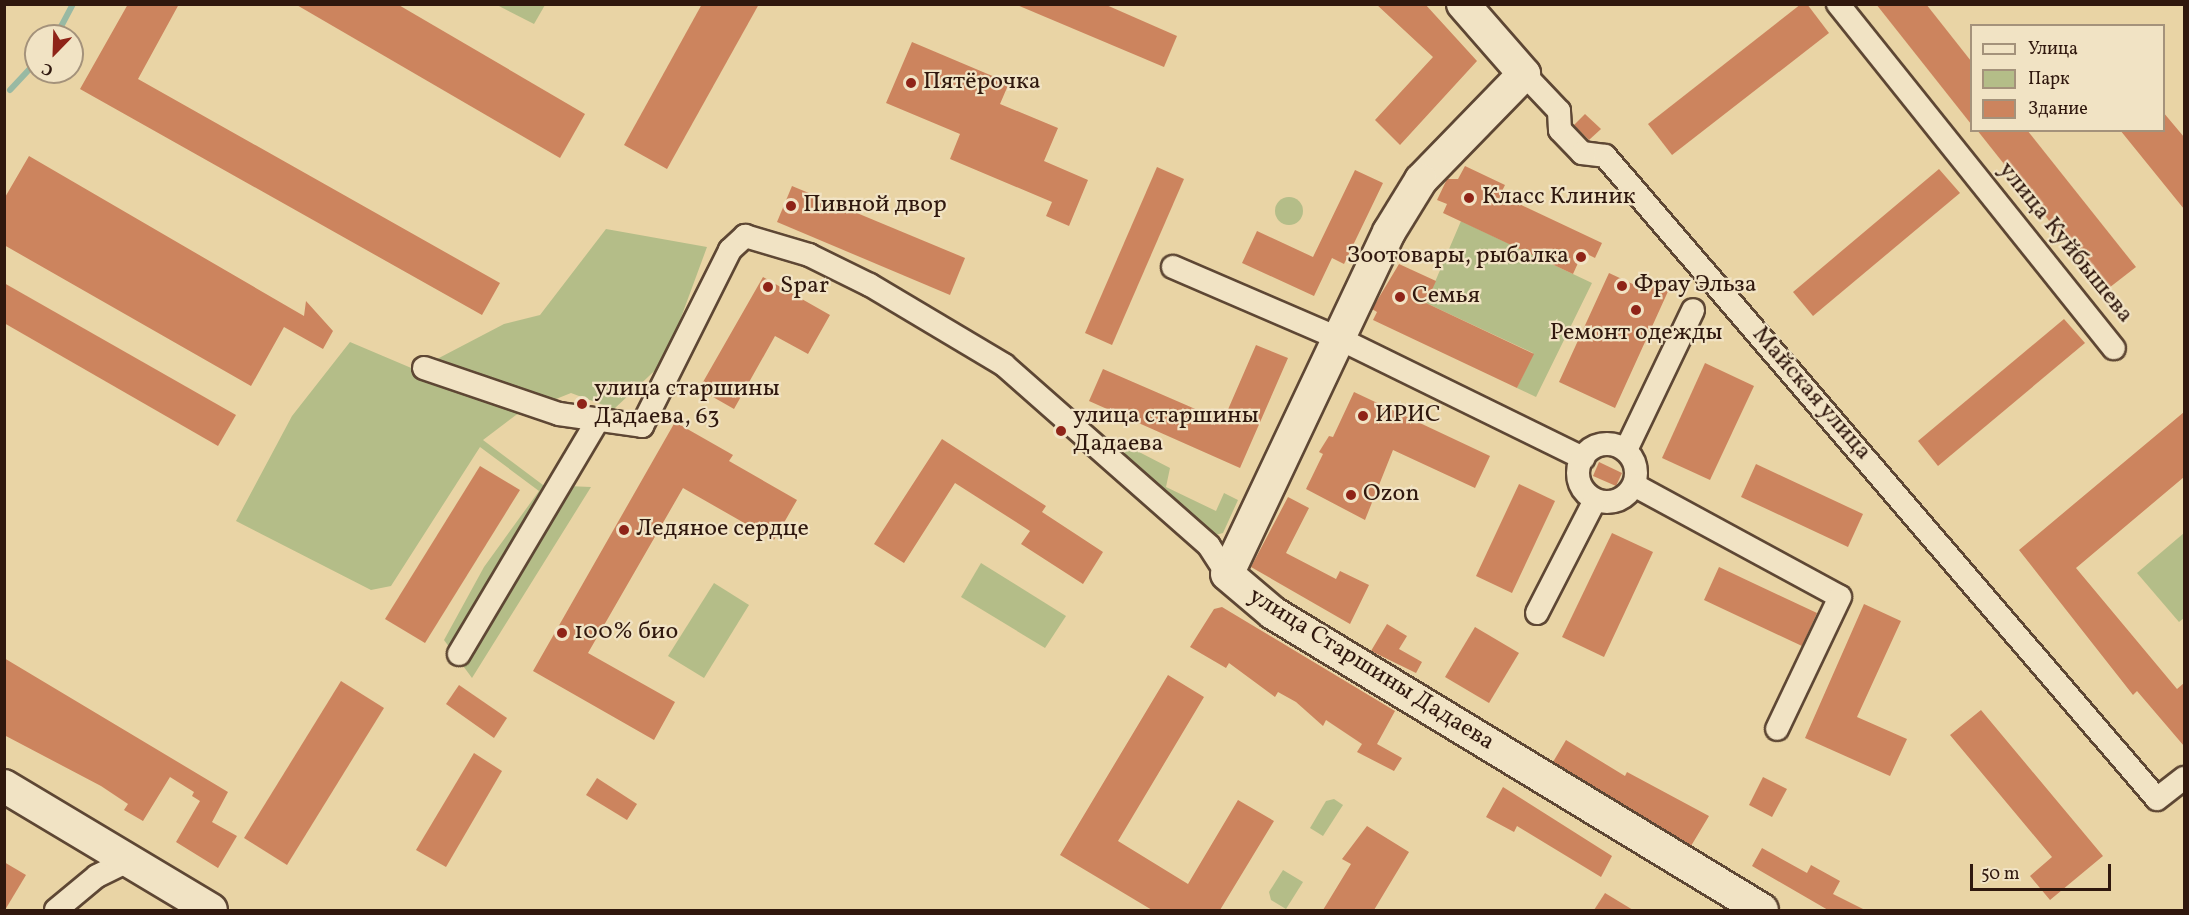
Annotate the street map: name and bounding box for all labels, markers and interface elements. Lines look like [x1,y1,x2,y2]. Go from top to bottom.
north arrow [24,24,84,84]
legend [1970,24,2165,132]
text: Улица [2028,37,2078,62]
text: С [39,57,57,81]
text: Парк [2028,67,2070,92]
place label: Пятёрочка [923,69,1041,97]
marker: Пятёрочка [904,76,918,90]
text: Здание [2028,97,2088,122]
street label: улица Куйбышева [1991,157,2139,329]
place label: Класс Клиник [1482,184,1636,212]
marker: Класс Клиник [1460,189,1478,207]
place label: Пивной двор [803,192,947,220]
marker: Пивной двор [784,199,798,213]
place label: Зоотовары, рыбалка [1347,243,1569,271]
marker: Зоотовары, рыбалка [1574,250,1588,264]
place label: Фрау Эльза [1634,272,1757,300]
place label: Spar [780,273,829,301]
marker: Фрау Эльза [1615,279,1629,293]
marker: Spar [761,280,775,294]
place label: Семья [1412,283,1480,311]
marker: Семья [1393,290,1407,304]
marker: Ремонт одежды [1629,303,1643,317]
place label: Ремонт одежды [1550,320,1722,348]
street label: Майская улица [1745,321,1877,467]
place label: улица старшины Дадаева, 63 [594,376,780,432]
marker: улица старшины Дадаева, 63 [575,397,589,411]
place label: ИРИС [1375,402,1441,430]
place label: улица старшины Дадаева [1073,403,1259,459]
marker: ИРИС [1356,409,1370,423]
marker: улица старшины Дадаева [1054,424,1068,438]
place label: Ozon [1363,481,1420,509]
marker: Ozon [1344,488,1358,502]
place label: Ледяное сердце [636,516,809,544]
marker: Ледяное сердце [617,523,631,537]
street label: улица Старшины Дадаева [1243,582,1499,758]
place label: 100% био [574,619,678,647]
marker: 100% био [555,626,569,640]
scale bar [1973,852,2114,890]
text: 50 m [1981,862,2020,887]

